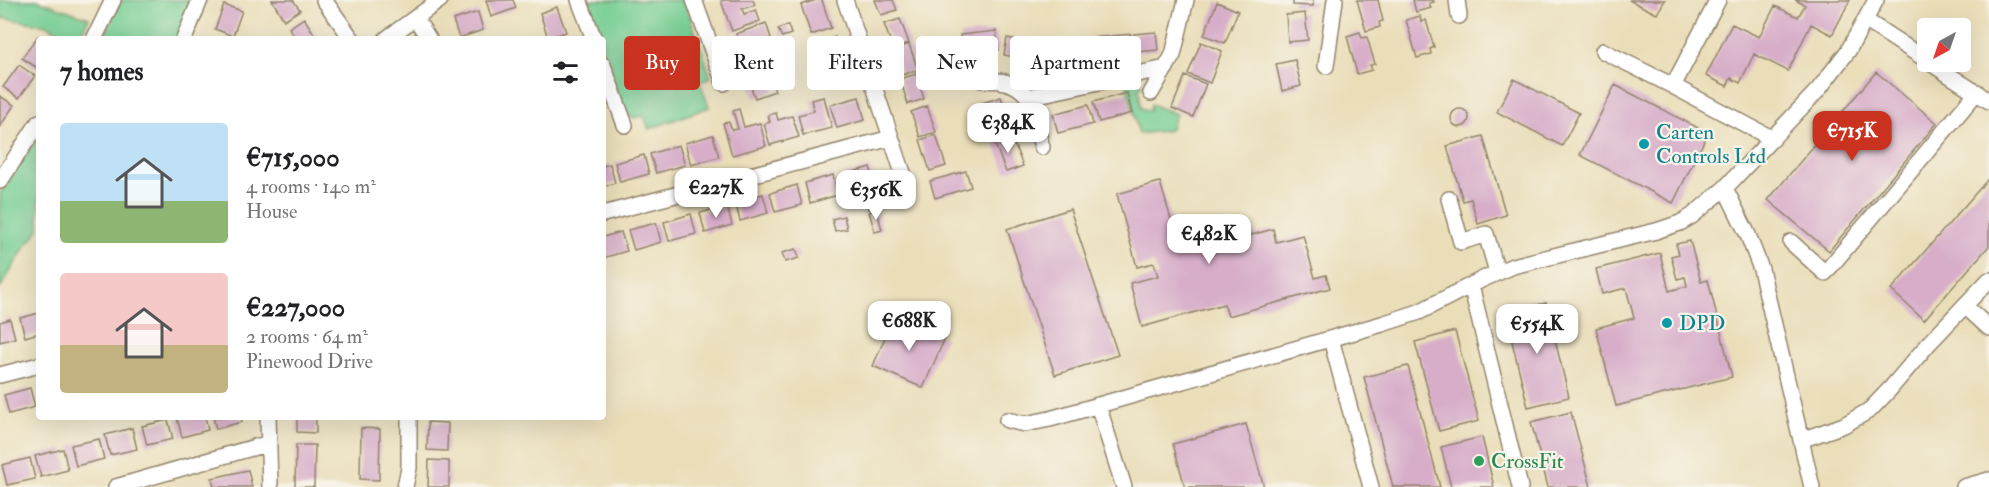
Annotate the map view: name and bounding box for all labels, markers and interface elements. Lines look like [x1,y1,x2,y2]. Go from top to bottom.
north arrow [1917,18,1971,72]
map controls [1917,18,1971,72]
chip: Buy [624,36,700,90]
chip: Rent [712,36,795,90]
chip: Filters [807,36,904,90]
chip: New [916,36,998,90]
chip: Apartment [1010,36,1141,90]
text: 7 homes [60,56,143,88]
icon: filters [549,56,582,89]
pin: €384K [966,103,1050,154]
text: €384K [981,110,1035,135]
pin: €715K [1810,111,1894,162]
text: €715K [1827,118,1877,143]
place label: Carten Controls Ltd [1656,119,1767,170]
marker: Carten Controls Ltd [1637,137,1651,151]
text: €715,000 [246,142,340,174]
icon: home [108,147,180,219]
pin: €227K [674,168,758,219]
pin: €356K [834,170,918,221]
text: 4 rooms · 140 m² [246,174,376,199]
text: €227K [688,175,744,200]
text: €356K [850,177,902,202]
text: House [246,199,297,224]
pin: €482K [1167,214,1251,265]
text: €482K [1181,221,1237,246]
text: €227,000 [246,292,345,324]
icon: home [108,297,180,369]
pin: €688K [867,301,951,352]
pin: €554K [1495,304,1579,355]
text: €688K [882,308,936,333]
place label: DPD [1679,310,1725,337]
text: €554K [1510,311,1564,336]
marker: DPD [1660,316,1674,330]
text: 2 rooms · 64 m² [246,324,368,349]
text: Pinewood Drive [246,349,373,374]
place label: CrossFit [1491,448,1564,475]
marker: CrossFit [1472,454,1486,468]

